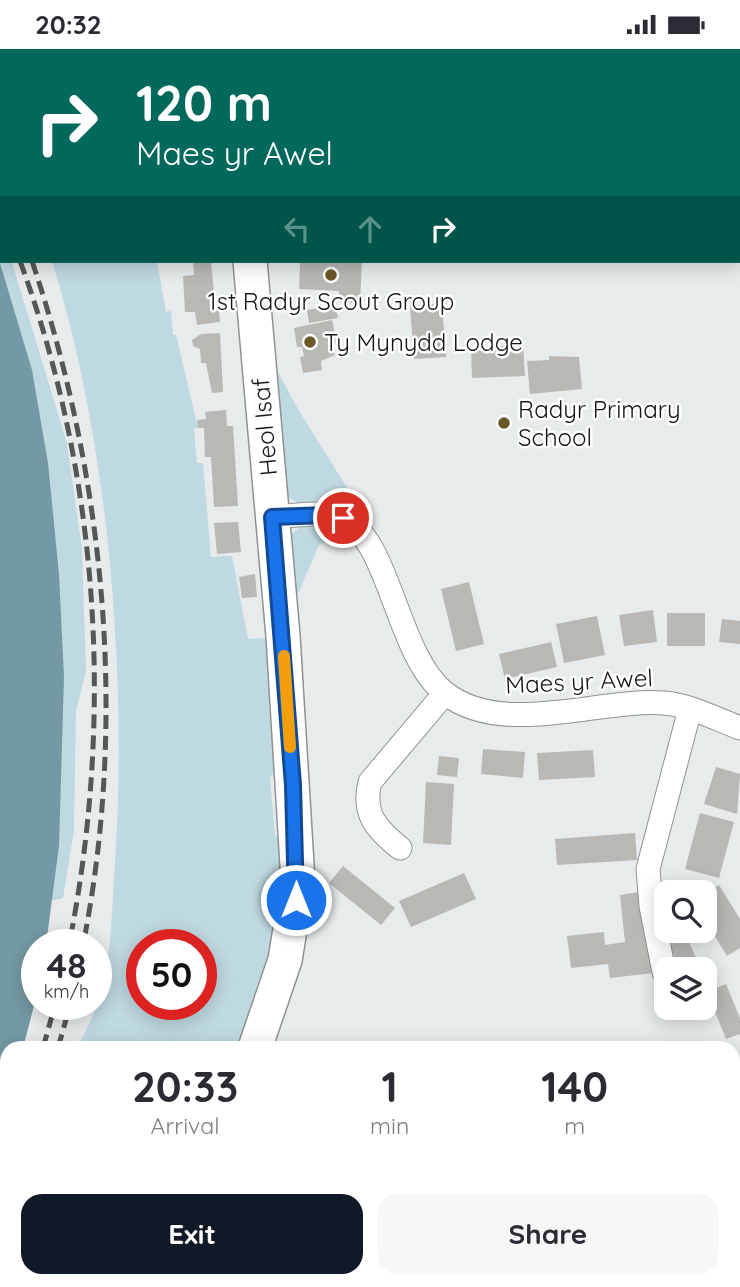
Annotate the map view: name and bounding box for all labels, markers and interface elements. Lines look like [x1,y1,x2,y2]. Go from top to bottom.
text: 20:32 [35,8,102,41]
text: 120 m [136,72,272,133]
icon: right [21,77,112,168]
text: Maes yr Awel [136,133,333,173]
icon: left [278,210,316,248]
icon: ahead [351,210,389,248]
icon: right [424,210,462,248]
marker: 1st Radyr Scout Group [323,267,339,283]
place label: 1st Radyr Scout Group [208,286,454,316]
place label: Ty Mynydd Lodge [324,327,523,357]
marker: Ty Mynydd Lodge [302,334,318,350]
street label: Heol Isaf [245,377,283,477]
place label: Radyr Primary School [518,394,681,452]
marker: Radyr Primary School [496,415,512,431]
pin [313,488,373,548]
icon: arrive [324,499,362,537]
street label: Maes yr Awel [505,662,653,700]
position arrow [259,863,333,937]
map controls [654,880,717,1020]
button: search [654,880,717,943]
speed limit sign: 50 [126,929,217,1020]
text: 48 [47,943,86,987]
button: layers [654,957,717,1020]
text: km/h [44,980,89,1003]
text: 20:33 [132,1060,238,1113]
text: 1 [382,1060,398,1113]
text: 140 [541,1060,608,1113]
text: Arrival [151,1111,219,1140]
text: min [370,1111,409,1140]
text: m [564,1111,585,1140]
button: Exit [21,1194,363,1274]
button: Share [377,1194,719,1274]

